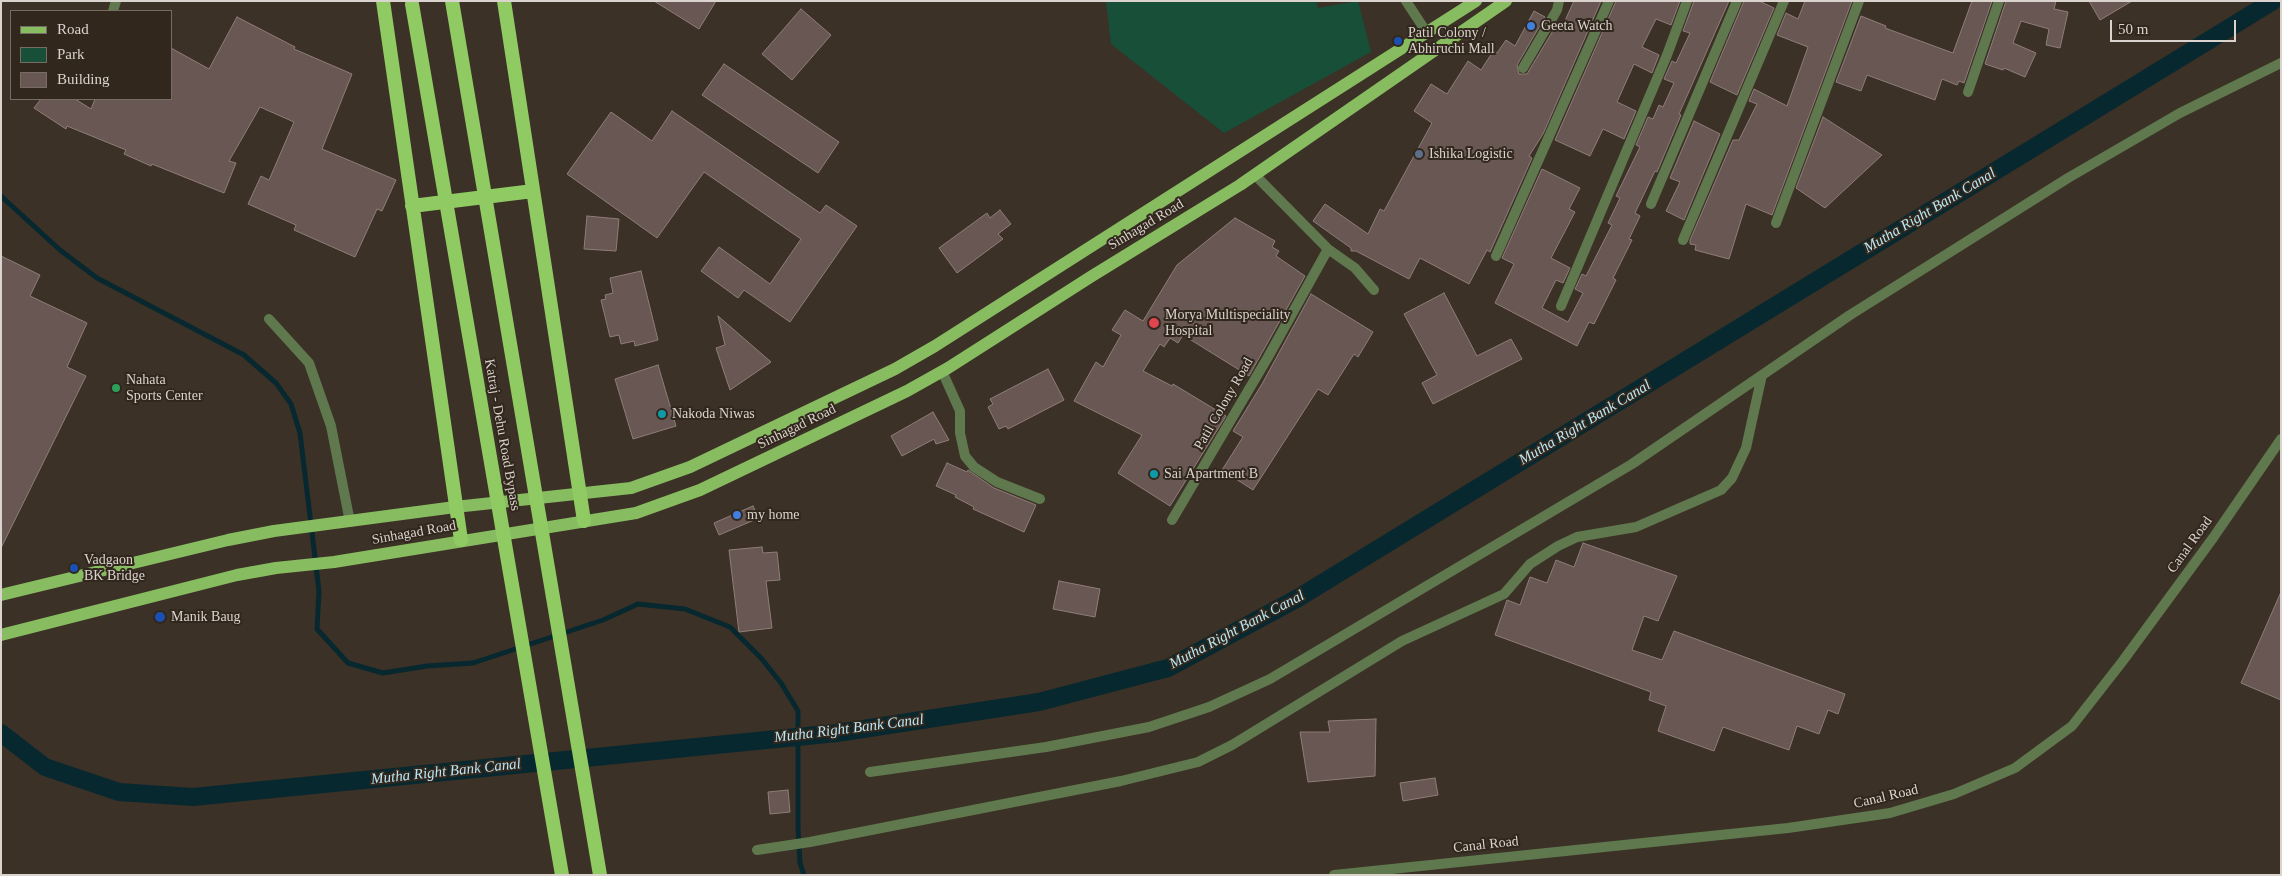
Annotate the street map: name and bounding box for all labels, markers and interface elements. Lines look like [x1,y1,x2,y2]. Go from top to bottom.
legend [10,10,172,100]
scale bar [2112,10,2238,42]
place label: Geeta Watch [1541,18,1613,34]
marker: Geeta Watch [1525,20,1537,32]
text: Road [57,21,89,37]
text: 50 m [2118,21,2148,37]
place label: Patil Colony / Abhiruchi Mall [1408,25,1495,58]
marker: Patil Colony / Abhiruchi Mall [1392,35,1404,47]
text: Park [57,46,85,62]
text: Building [57,71,110,87]
place label: Ishika Logistic [1429,146,1513,162]
marker: Ishika Logistic [1413,148,1425,160]
water label: Mutha Right Bank Canal [1861,165,1999,257]
street label: Sinhagad Road [1105,196,1187,254]
place label: Morya Multispeciality Hospital [1165,307,1291,340]
marker: Morya Multispeciality Hospital [1147,316,1161,330]
street label: Patil Colony Road [1191,355,1257,453]
street label: Katraj - Dehu Road Bypass [480,358,524,512]
place label: Nahata Sports Center [126,372,203,404]
water label: Mutha Right Bank Canal [1516,377,1654,469]
marker: Nahata Sports Center [110,382,122,394]
street label: Sinhagad Road [755,401,839,453]
place label: Nakoda Niwas [672,406,755,422]
marker: Nakoda Niwas [656,408,668,420]
place label: Sai Apartment B [1164,466,1258,482]
marker: Sai Apartment B [1148,468,1160,480]
place label: my home [747,507,799,523]
marker: my home [731,509,743,521]
street label: Canal Road [2164,513,2216,577]
street label: Sinhagad Road [371,517,457,549]
place label: Vadgaon BK Bridge [84,552,145,584]
marker: Vadgaon BK Bridge [68,562,80,574]
water label: Mutha Right Bank Canal [1166,587,1308,673]
place label: Manik Baug [171,609,241,625]
marker: Manik Baug [153,610,167,624]
water label: Mutha Right Bank Canal [773,711,925,747]
water label: Mutha Right Bank Canal [370,755,522,789]
street label: Canal Road [1852,781,1920,813]
street label: Canal Road [1452,833,1520,857]

